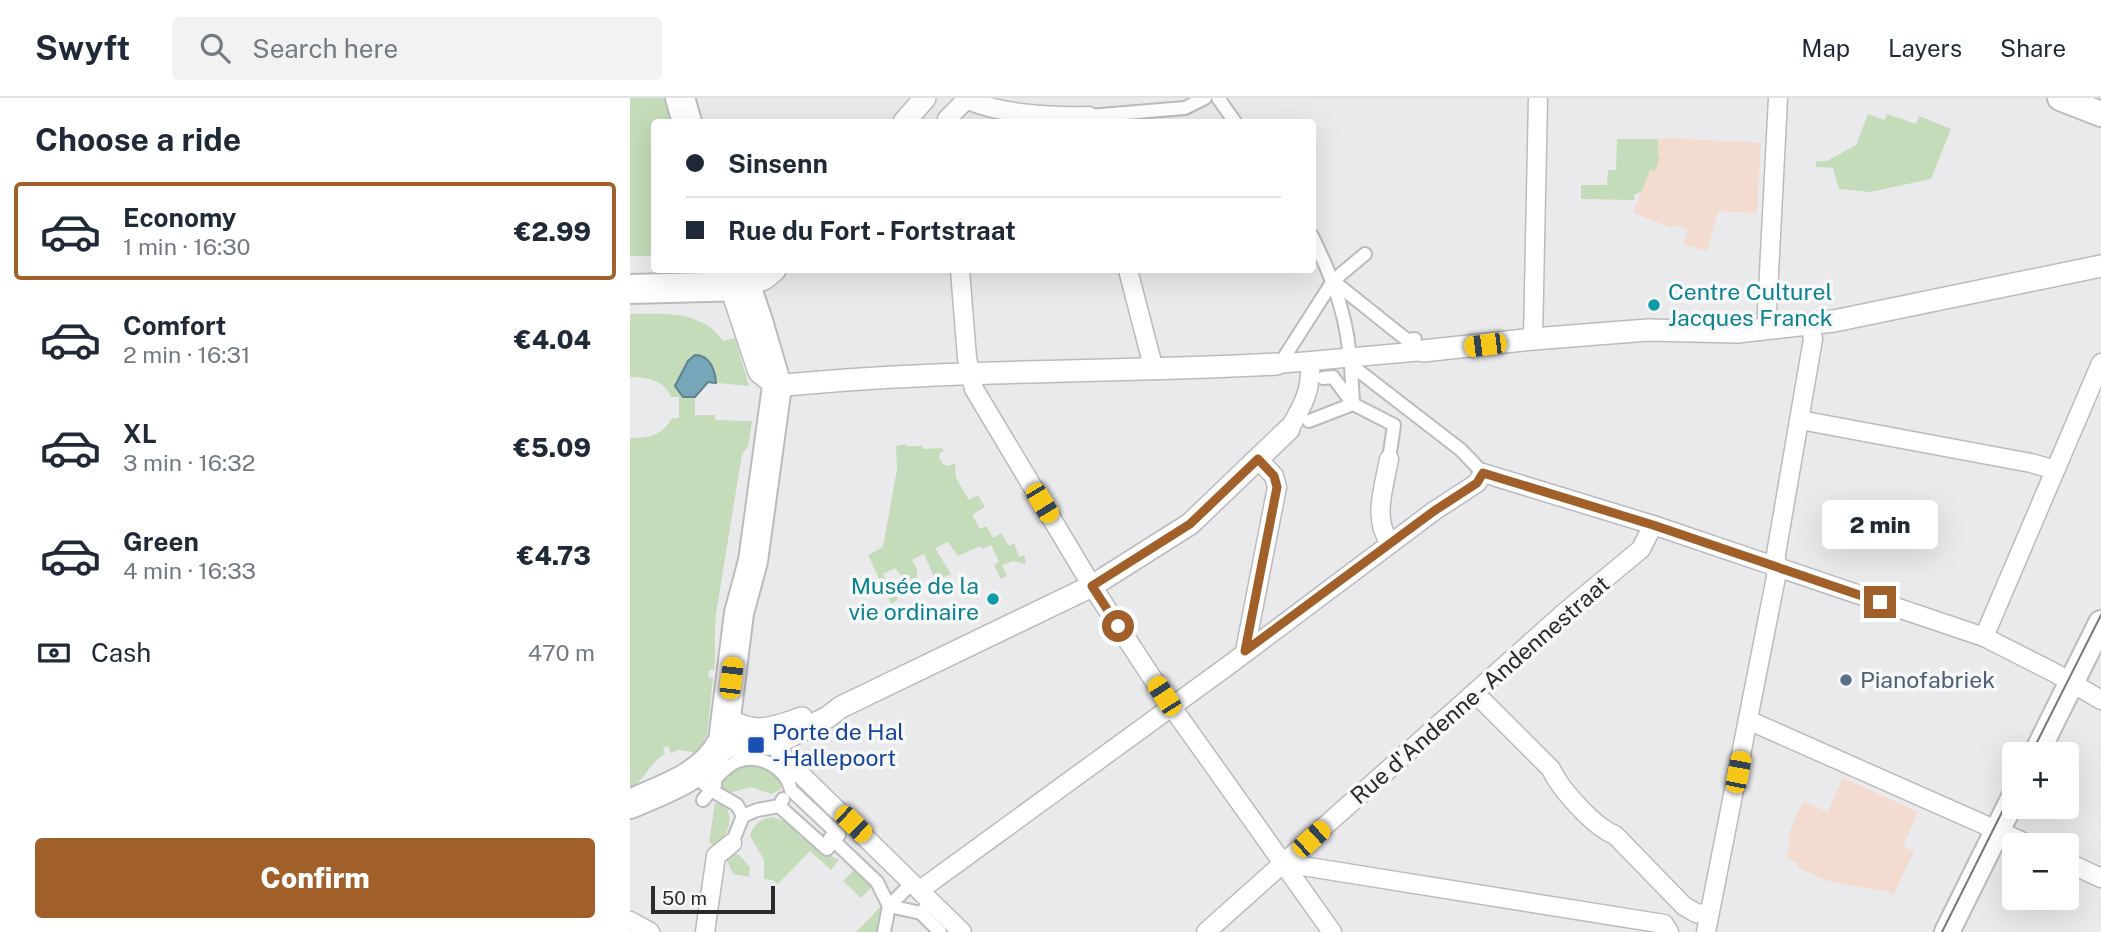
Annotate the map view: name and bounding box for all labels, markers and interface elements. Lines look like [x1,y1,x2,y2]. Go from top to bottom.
search box [172,17,662,80]
text: Swyft [35,29,130,67]
icon: search [196,29,234,67]
text: Search here [252,33,398,64]
text: Map [1801,34,1850,62]
text: Layers [1888,34,1962,62]
text: Share [2000,34,2066,62]
text: Choose a ride [35,121,241,158]
text: Sinsenn [728,148,828,179]
icon: car [39,200,102,263]
text: Economy [123,202,236,233]
text: Rue du Fort - Fortstraat [728,215,1016,246]
text: €2.99 [514,216,591,247]
text: 1 min · 16:30 [123,233,251,260]
place label: Centre Culturel Jacques Franck [1668,278,1833,331]
marker: Centre Culturel Jacques Franck [1646,297,1662,313]
icon: car [39,308,102,371]
text: Comfort [123,310,226,341]
text: €4.04 [514,324,591,355]
car [1463,332,1508,358]
text: 2 min · 16:31 [123,341,250,368]
icon: car [39,416,102,479]
text: XL [123,418,157,449]
text: €5.09 [513,432,591,463]
text: 3 min · 16:32 [123,449,255,476]
car [1023,480,1062,526]
callout: 2 min [1822,500,1938,550]
text: 2 min [1849,511,1911,538]
icon: car [39,524,102,587]
text: Green [123,526,199,557]
text: €4.73 [517,540,591,571]
text: 4 min · 16:33 [123,557,256,584]
street label: Rue d'Andenne - Andennestraat [1345,570,1615,809]
place label: Musée de la vie ordinaire [848,572,979,625]
route end [1864,586,1896,618]
marker: Musée de la vie ordinaire [985,591,1001,607]
route start [1102,610,1134,642]
icon: cash [35,634,73,672]
text: Cash [91,637,151,668]
text: 470 m [528,639,595,666]
car [719,656,744,700]
place label: Pianofabriek [1860,666,1995,693]
marker: Pianofabriek [1838,672,1854,688]
car [1144,673,1185,719]
place label: Porte de Hal - Hallepoort [772,718,904,771]
marker: Porte de Hal - Hallepoort [746,735,766,755]
map controls [2002,742,2079,910]
button: + [2002,742,2079,819]
car [1724,749,1753,795]
car [831,802,876,846]
car [1289,817,1334,861]
button: − [2002,833,2079,910]
button: Confirm [35,838,595,918]
scale bar [651,883,775,915]
text: 50 m [662,887,707,909]

